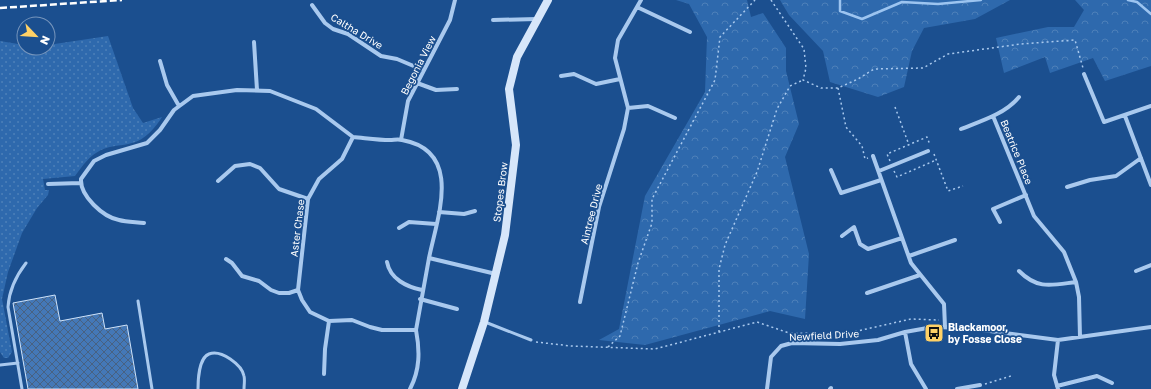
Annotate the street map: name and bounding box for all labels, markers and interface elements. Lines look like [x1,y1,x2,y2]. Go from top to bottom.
street label: Caltha Drive [329,11,385,51]
north arrow [16,16,56,56]
street label: Begonia View [398,33,438,97]
text: N [38,34,53,47]
street label: Beatrice Place [999,118,1036,186]
street label: Stopes Brow [490,161,510,223]
street label: Aintree Drive [578,182,604,246]
street label: Aster Chase [288,198,307,257]
place label: Blackamoor, by Fosse Close [948,321,1022,345]
bus stop icon: Blackamoor, by Fosse Close [923,322,945,344]
street label: Newfield Drive [789,327,860,343]

